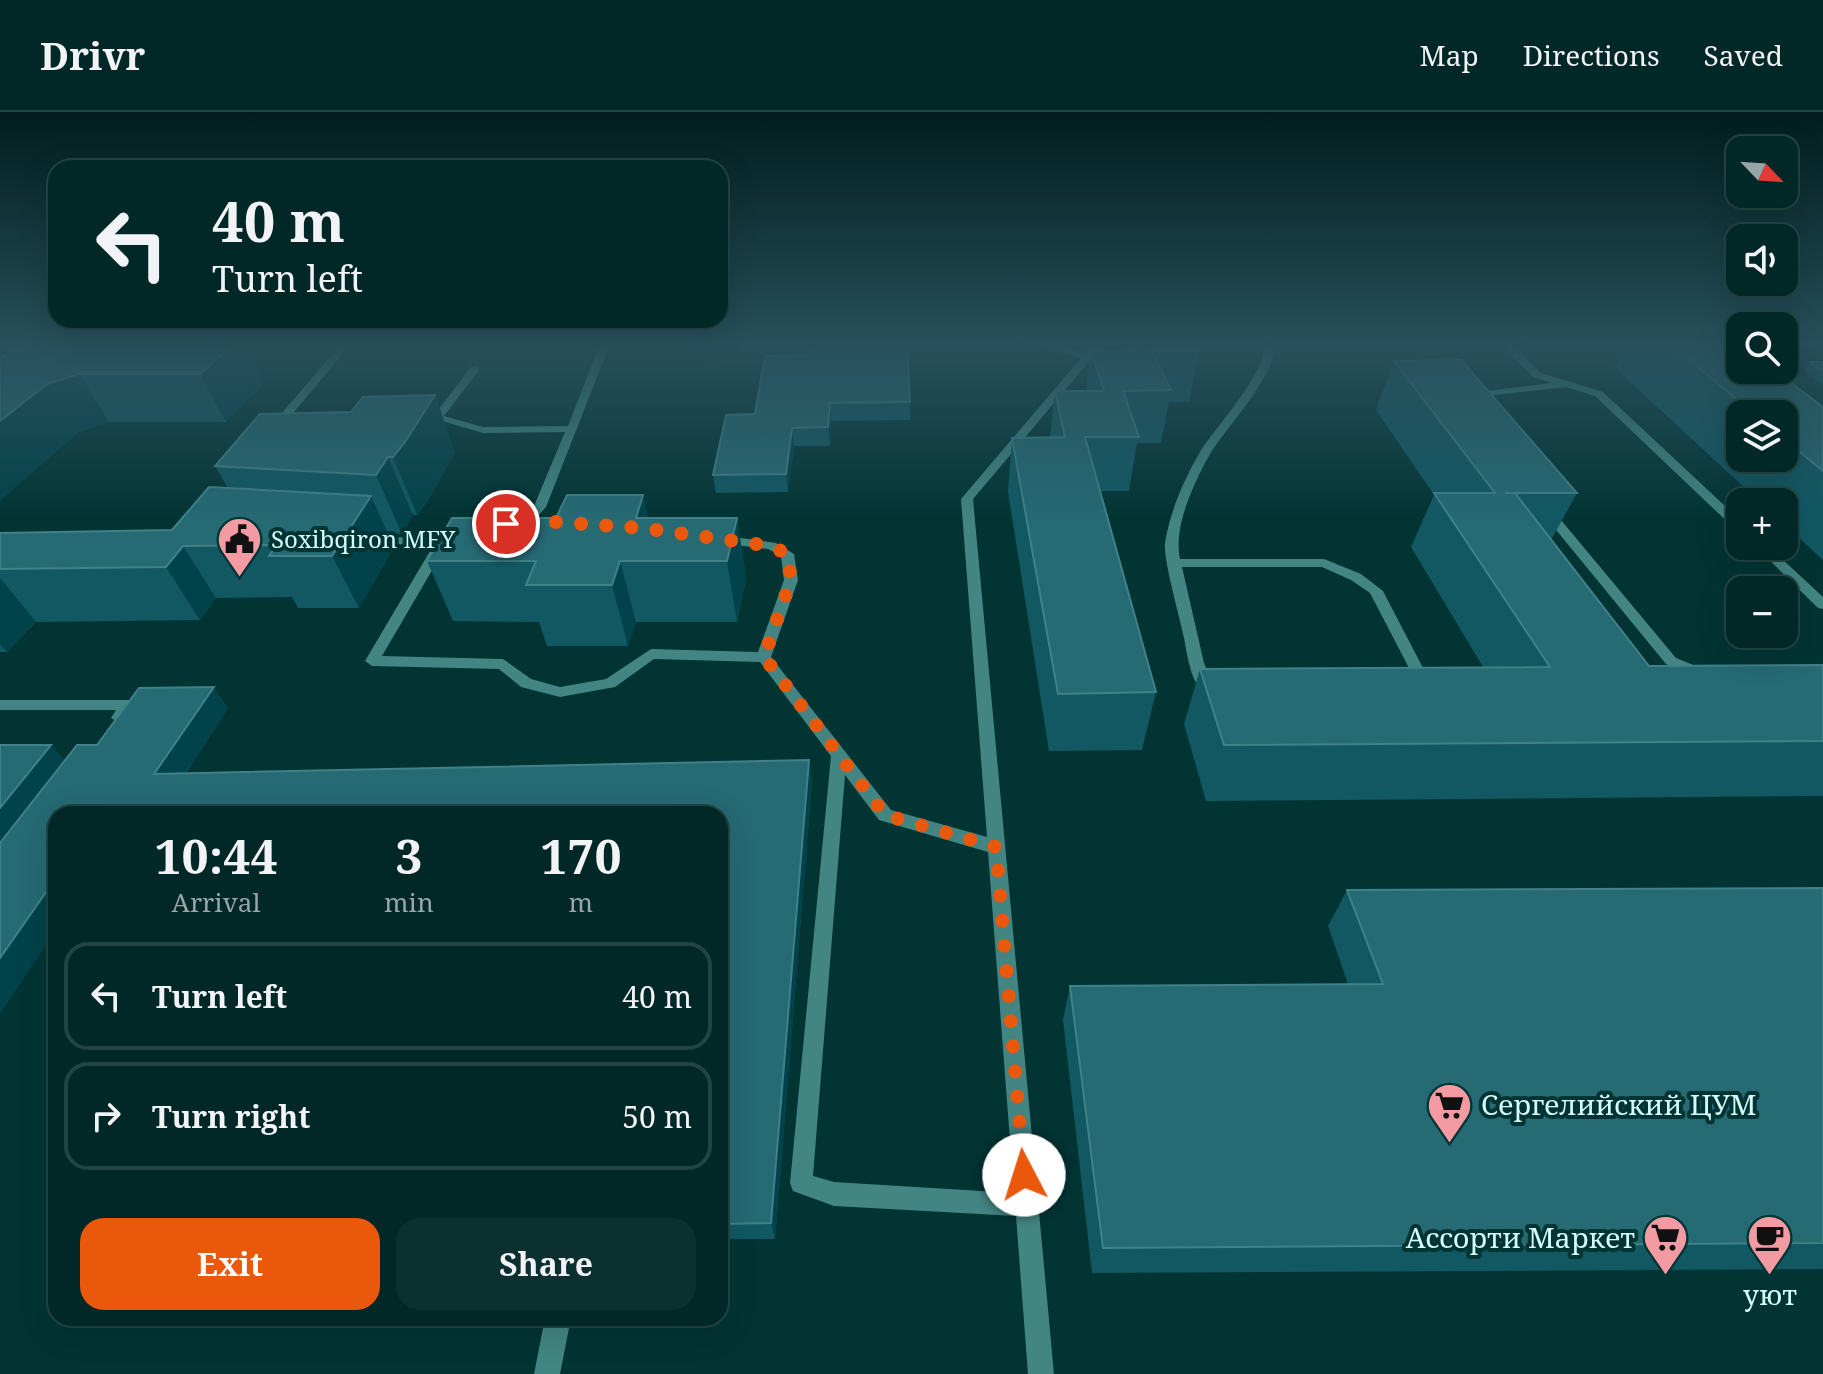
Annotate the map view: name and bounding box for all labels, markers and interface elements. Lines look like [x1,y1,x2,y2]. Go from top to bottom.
text: Drivr [40,29,145,81]
text: Map [1419,36,1479,74]
text: Directions [1523,36,1660,74]
text: Saved [1704,36,1783,74]
north arrow [1726,136,1798,208]
map controls [1726,136,1798,648]
text: 40 m [212,182,345,258]
icon: left [80,192,184,296]
button: sound [1726,224,1798,296]
text: Turn left [212,254,363,303]
button: search [1726,312,1798,384]
button: layers [1726,400,1798,472]
button: + [1726,488,1798,560]
pin [472,490,540,558]
icon: arrive [484,502,528,546]
public building icon: Soxibqiron MFY [216,516,264,579]
place label: Soxibqiron MFY [271,522,456,555]
button: − [1726,576,1798,648]
text: 10:44 [154,823,278,888]
text: 3 [395,823,422,888]
text: 170 [540,823,622,888]
text: Arrival [172,884,260,920]
text: min [384,884,434,920]
text: m [569,884,593,920]
icon: left [84,974,128,1018]
text: Turn left [152,976,287,1017]
text: 40 m [622,976,692,1017]
supermarket icon: Сергелийский ЦУМ [1426,1081,1474,1144]
place label: Сергелийский ЦУМ [1481,1085,1757,1123]
icon: right [84,1094,128,1138]
text: Turn right [152,1096,310,1137]
text: 50 m [622,1096,692,1137]
position arrow [982,1133,1066,1217]
supermarket icon: Ассорти Маркет [1642,1214,1690,1277]
cafe icon: уют [1746,1214,1794,1277]
button: Exit [80,1218,380,1310]
button: Share [396,1218,696,1310]
place label: Ассорти Маркет [1406,1218,1635,1256]
place label: уют [1743,1275,1797,1313]

